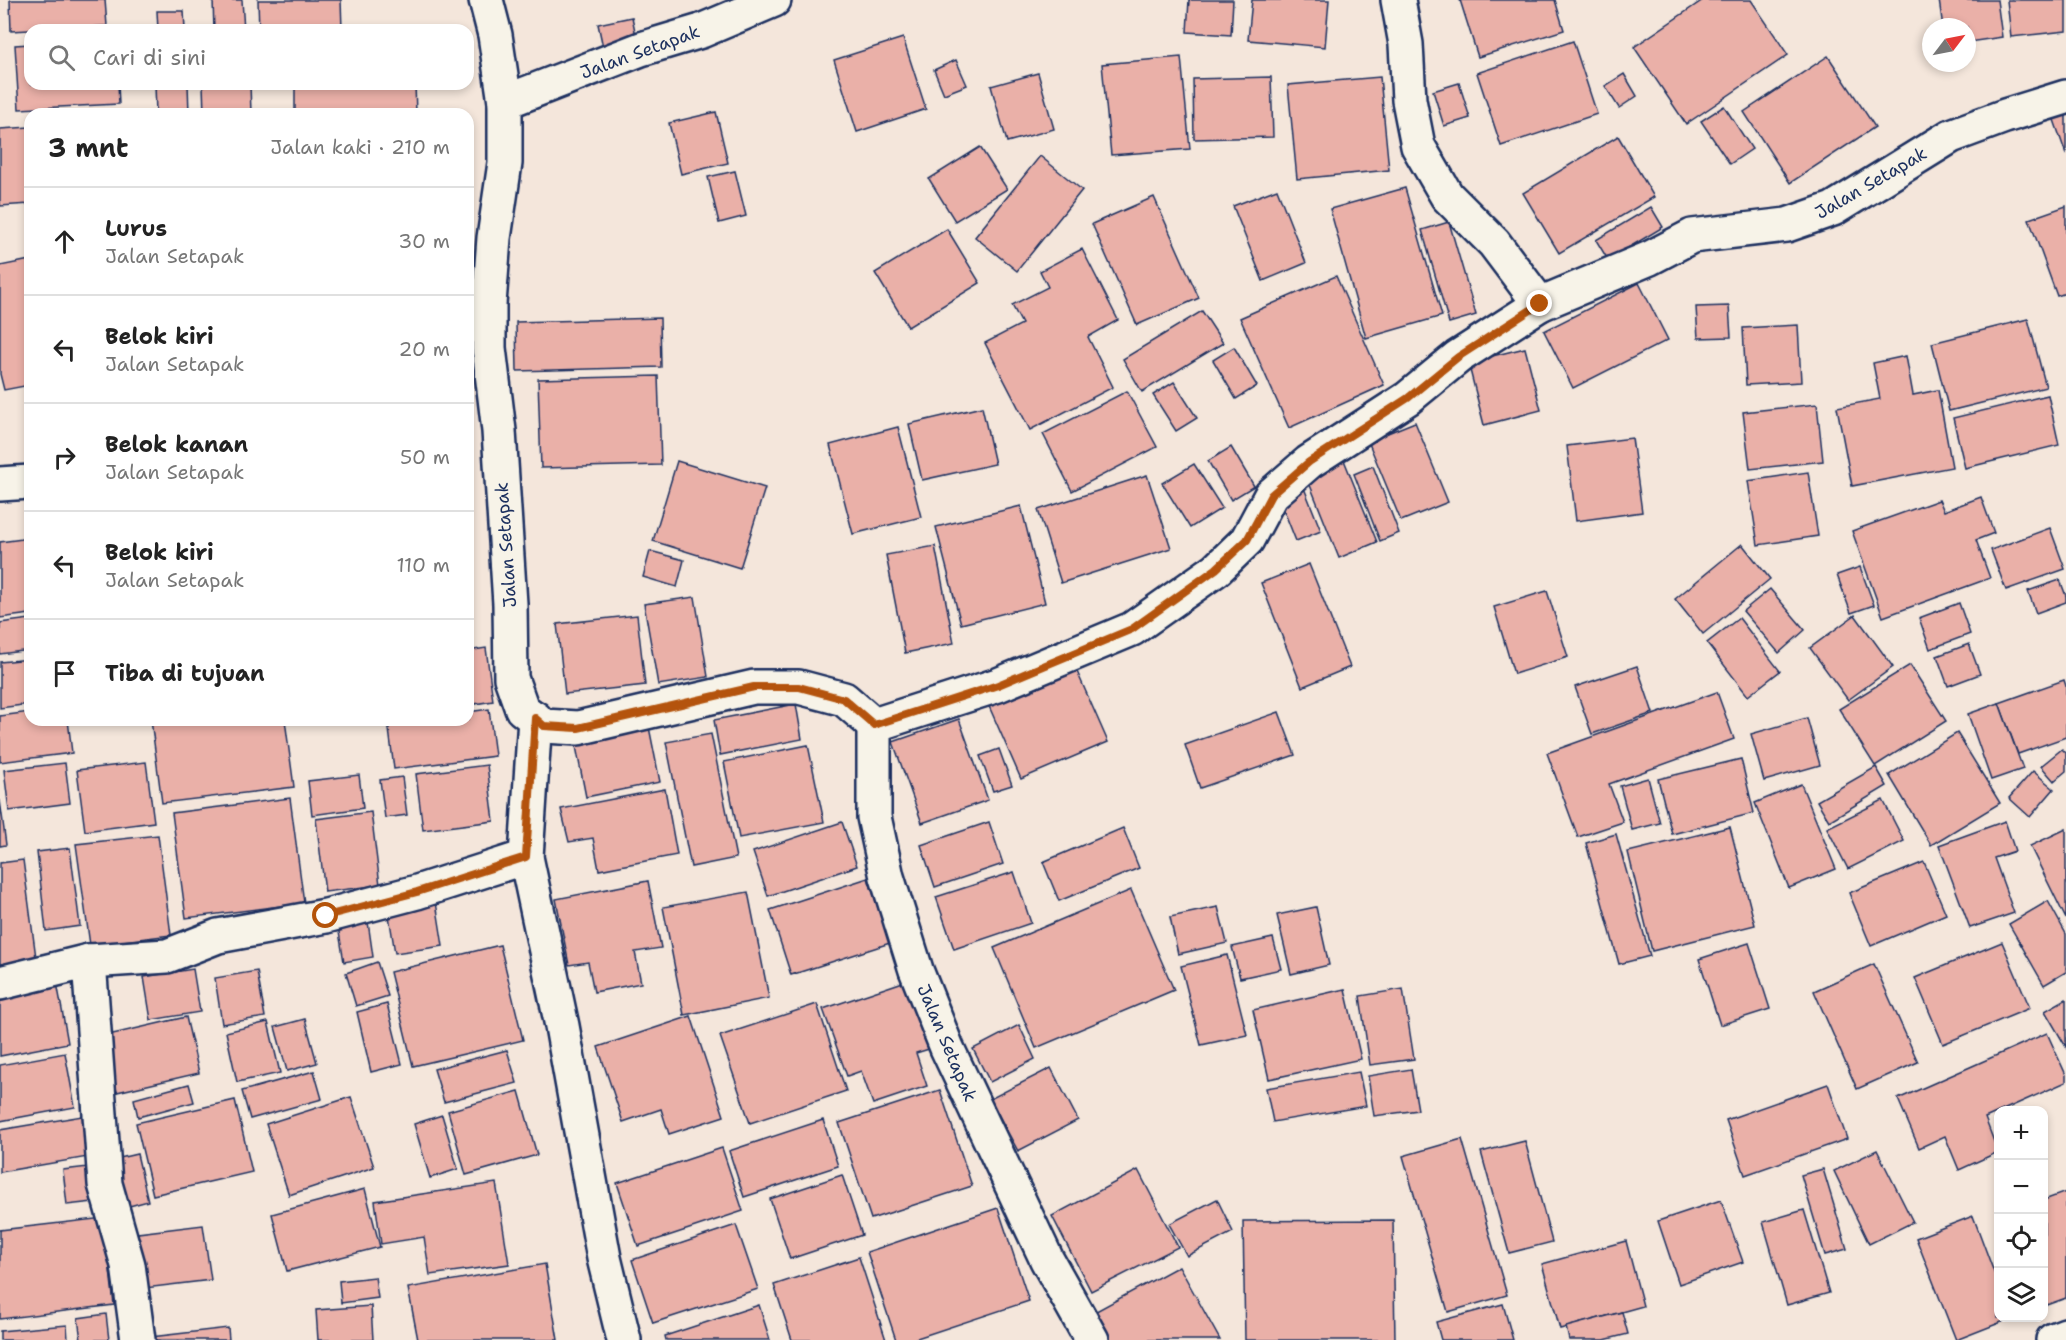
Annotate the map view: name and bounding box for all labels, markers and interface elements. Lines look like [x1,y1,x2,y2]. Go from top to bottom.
north arrow [1922,18,1976,72]
street label: Jalan Setapak [577,19,703,85]
search box [24,24,474,90]
icon: search [45,41,78,74]
text: Cari di sini [93,43,206,72]
text: 3 mnt [48,130,128,165]
text: Jalan kaki · 210 m [270,134,450,160]
street label: Jalan Setapak [1811,141,1931,225]
text: Lurus [105,214,167,243]
icon: ahead [48,225,81,258]
text: 30 m [398,228,450,254]
text: Jalan Setapak [105,243,244,269]
route end [1526,290,1552,316]
text: Belok kiri [105,322,214,351]
icon: left [48,333,81,366]
text: 20 m [399,336,450,362]
text: Jalan Setapak [105,351,244,377]
text: Belok kanan [105,430,248,459]
icon: right [48,441,81,474]
text: 50 m [400,444,450,470]
text: Jalan Setapak [105,459,244,485]
street label: Jalan Setapak [490,482,522,608]
text: Belok kiri [105,538,214,567]
icon: left [48,549,81,582]
text: 110 m [396,552,450,578]
text: Jalan Setapak [105,567,244,593]
icon: arrive [48,657,81,690]
text: Tiba di tujuan [105,659,265,688]
route start [312,902,338,928]
street label: Jalan Setapak [911,981,983,1105]
map controls [1994,1106,2048,1322]
button: + [1994,1106,2048,1160]
button: − [1994,1160,2048,1214]
button: locate [1994,1214,2048,1268]
button: layers [1994,1268,2048,1322]

